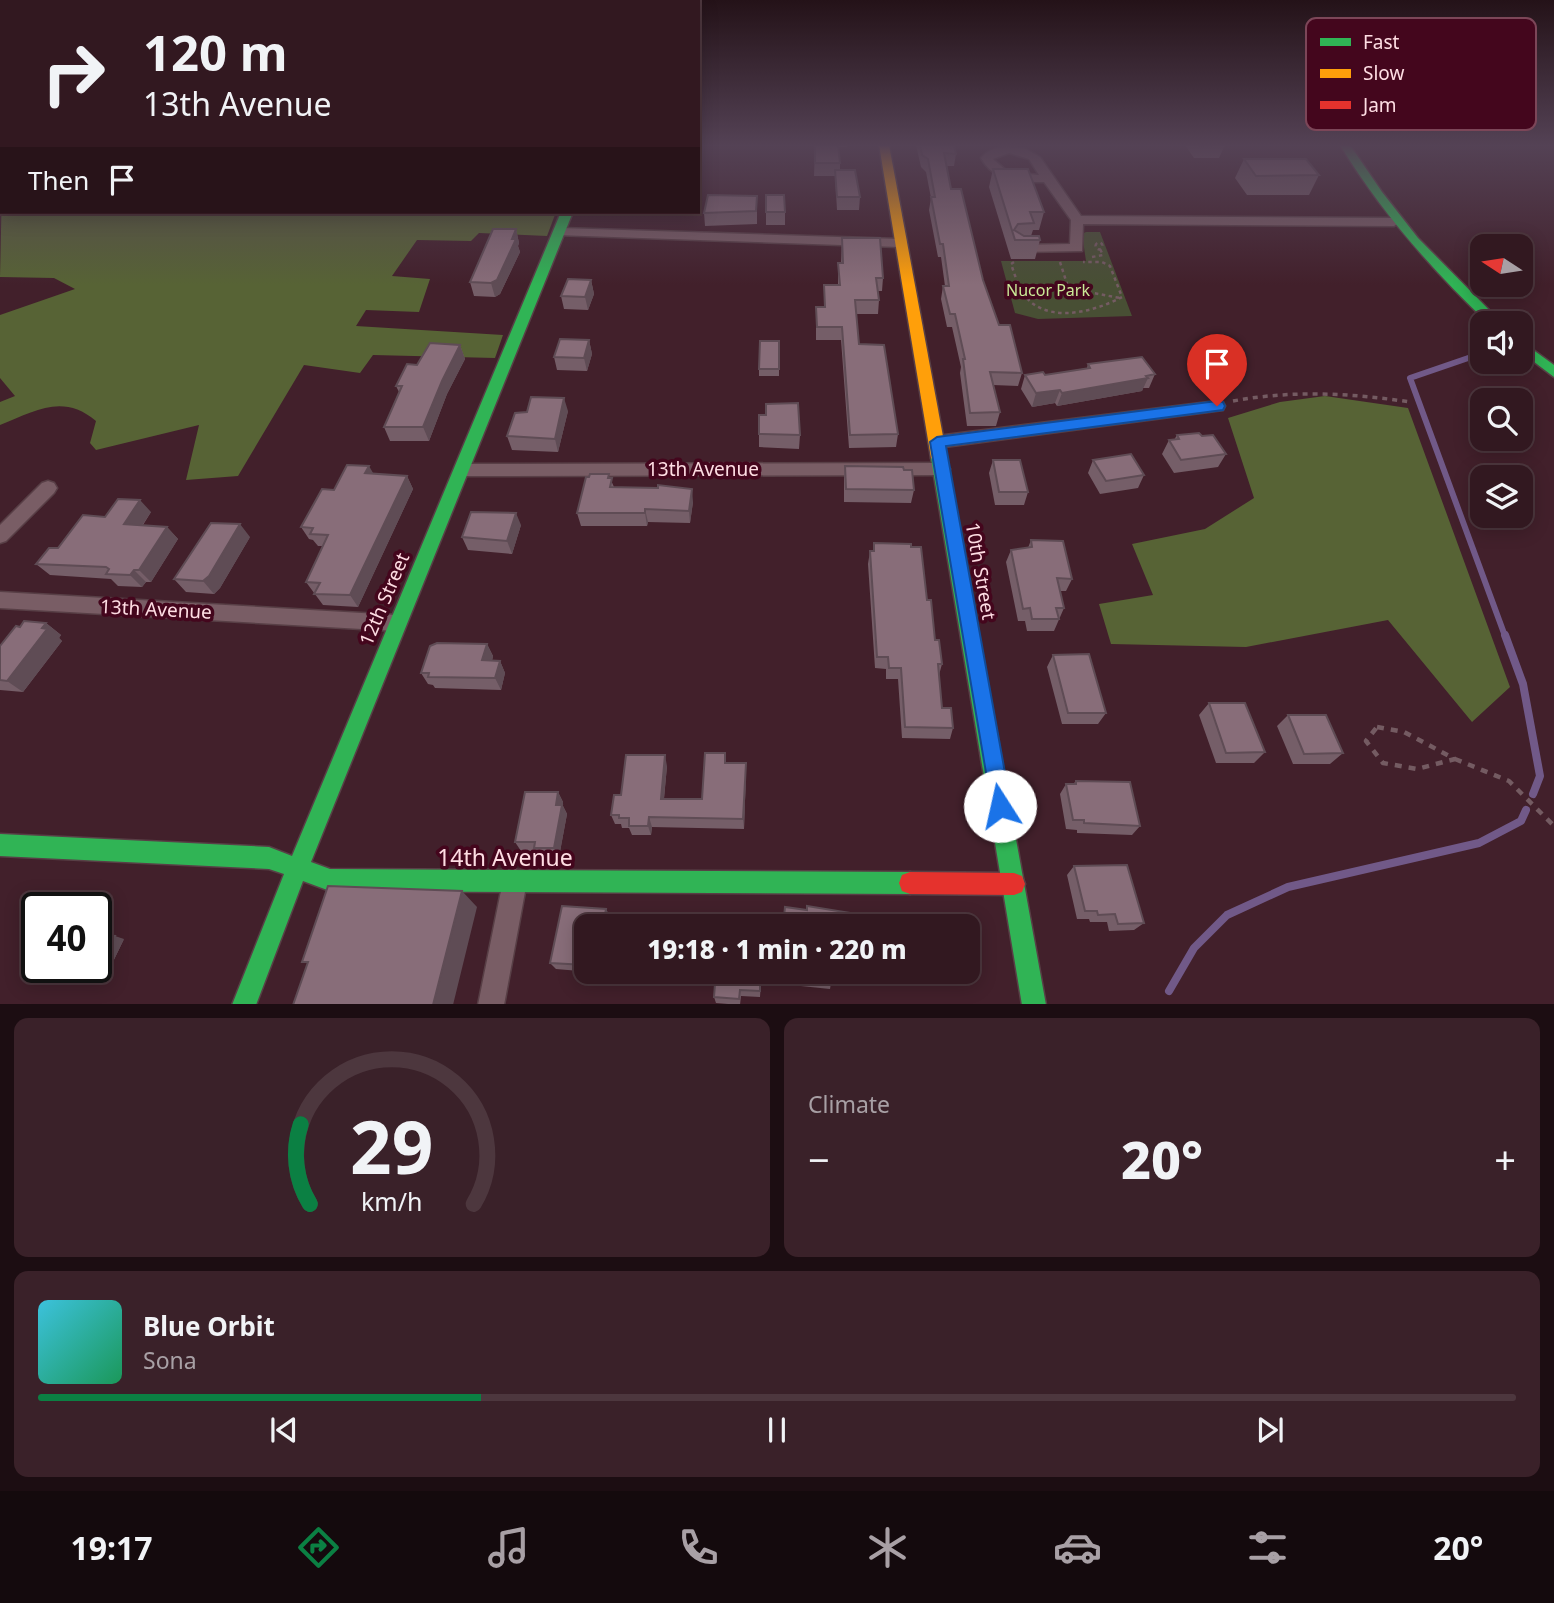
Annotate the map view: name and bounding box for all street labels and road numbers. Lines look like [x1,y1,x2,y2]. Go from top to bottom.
street label: 13th Avenue [647,456,759,482]
street label: 10th Street [960,520,1002,622]
street label: 12th Street [353,549,415,649]
street label: 13th Avenue [99,593,213,625]
street label: 14th Avenue [437,841,573,873]

